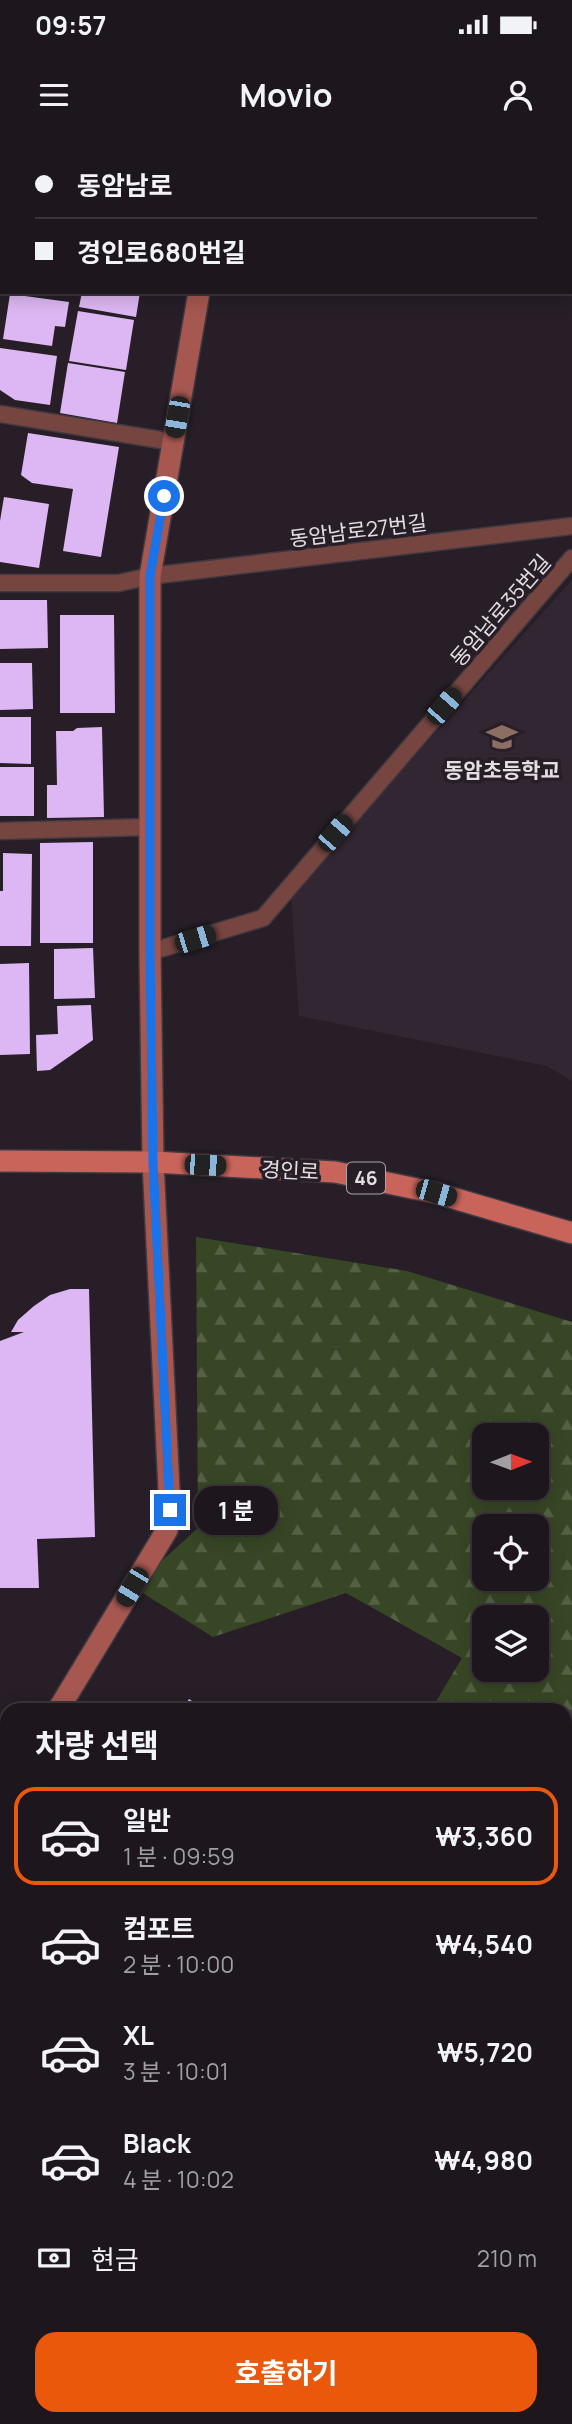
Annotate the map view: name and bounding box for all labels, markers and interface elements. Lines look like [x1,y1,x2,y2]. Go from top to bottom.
text: 09:57 [35,7,106,43]
text: Movio [240,73,332,117]
icon: menu [35,76,73,114]
icon: person [499,76,537,114]
text: 동암남로 [77,167,173,203]
text: 경인로680번길 [77,234,246,270]
car [164,394,191,440]
route start [148,480,180,512]
street label: 동암남로27번길 [288,508,428,552]
street label: 동암남로35번길 [444,548,556,672]
car [423,683,466,729]
school or university icon: 동암초등학교 [485,720,519,754]
place label: 동암초등학교 [444,756,560,784]
car [314,810,357,856]
car [172,923,219,955]
car [184,1153,227,1177]
street label: 경인로 [260,1155,320,1185]
road number: 46 [347,1162,385,1194]
car [413,1177,460,1209]
north arrow [472,1423,550,1500]
map controls [472,1423,549,1682]
callout: 1 분 [194,1486,278,1534]
route end [154,1494,186,1526]
text: 1 분 [218,1494,254,1526]
button: locate [472,1514,549,1591]
car [113,1564,152,1610]
button: layers [472,1605,549,1682]
text: 차량 선택 [35,1723,159,1767]
text: 일반 [123,1802,171,1838]
icon: car [39,1805,102,1868]
text: ₩3,360 [435,1818,533,1854]
text: 1 분 · 09:59 [123,1840,235,1872]
text: 컴포트 [123,1910,195,1946]
icon: car [39,1913,102,1976]
text: ₩4,540 [435,1926,533,1962]
text: 2 분 · 10:00 [123,1948,234,1980]
text: XL [123,2017,154,2053]
icon: car [39,2021,102,2084]
text: ₩5,720 [437,2034,533,2070]
text: 3 분 · 10:01 [123,2055,229,2087]
text: Black [123,2125,191,2161]
icon: car [39,2129,102,2192]
text: ₩4,980 [434,2142,533,2178]
text: 4 분 · 10:02 [123,2163,234,2195]
icon: cash [35,2239,73,2277]
text: 현금 [91,2241,139,2277]
text: 210 m [477,2242,537,2274]
button: 호출하기 [35,2332,537,2412]

